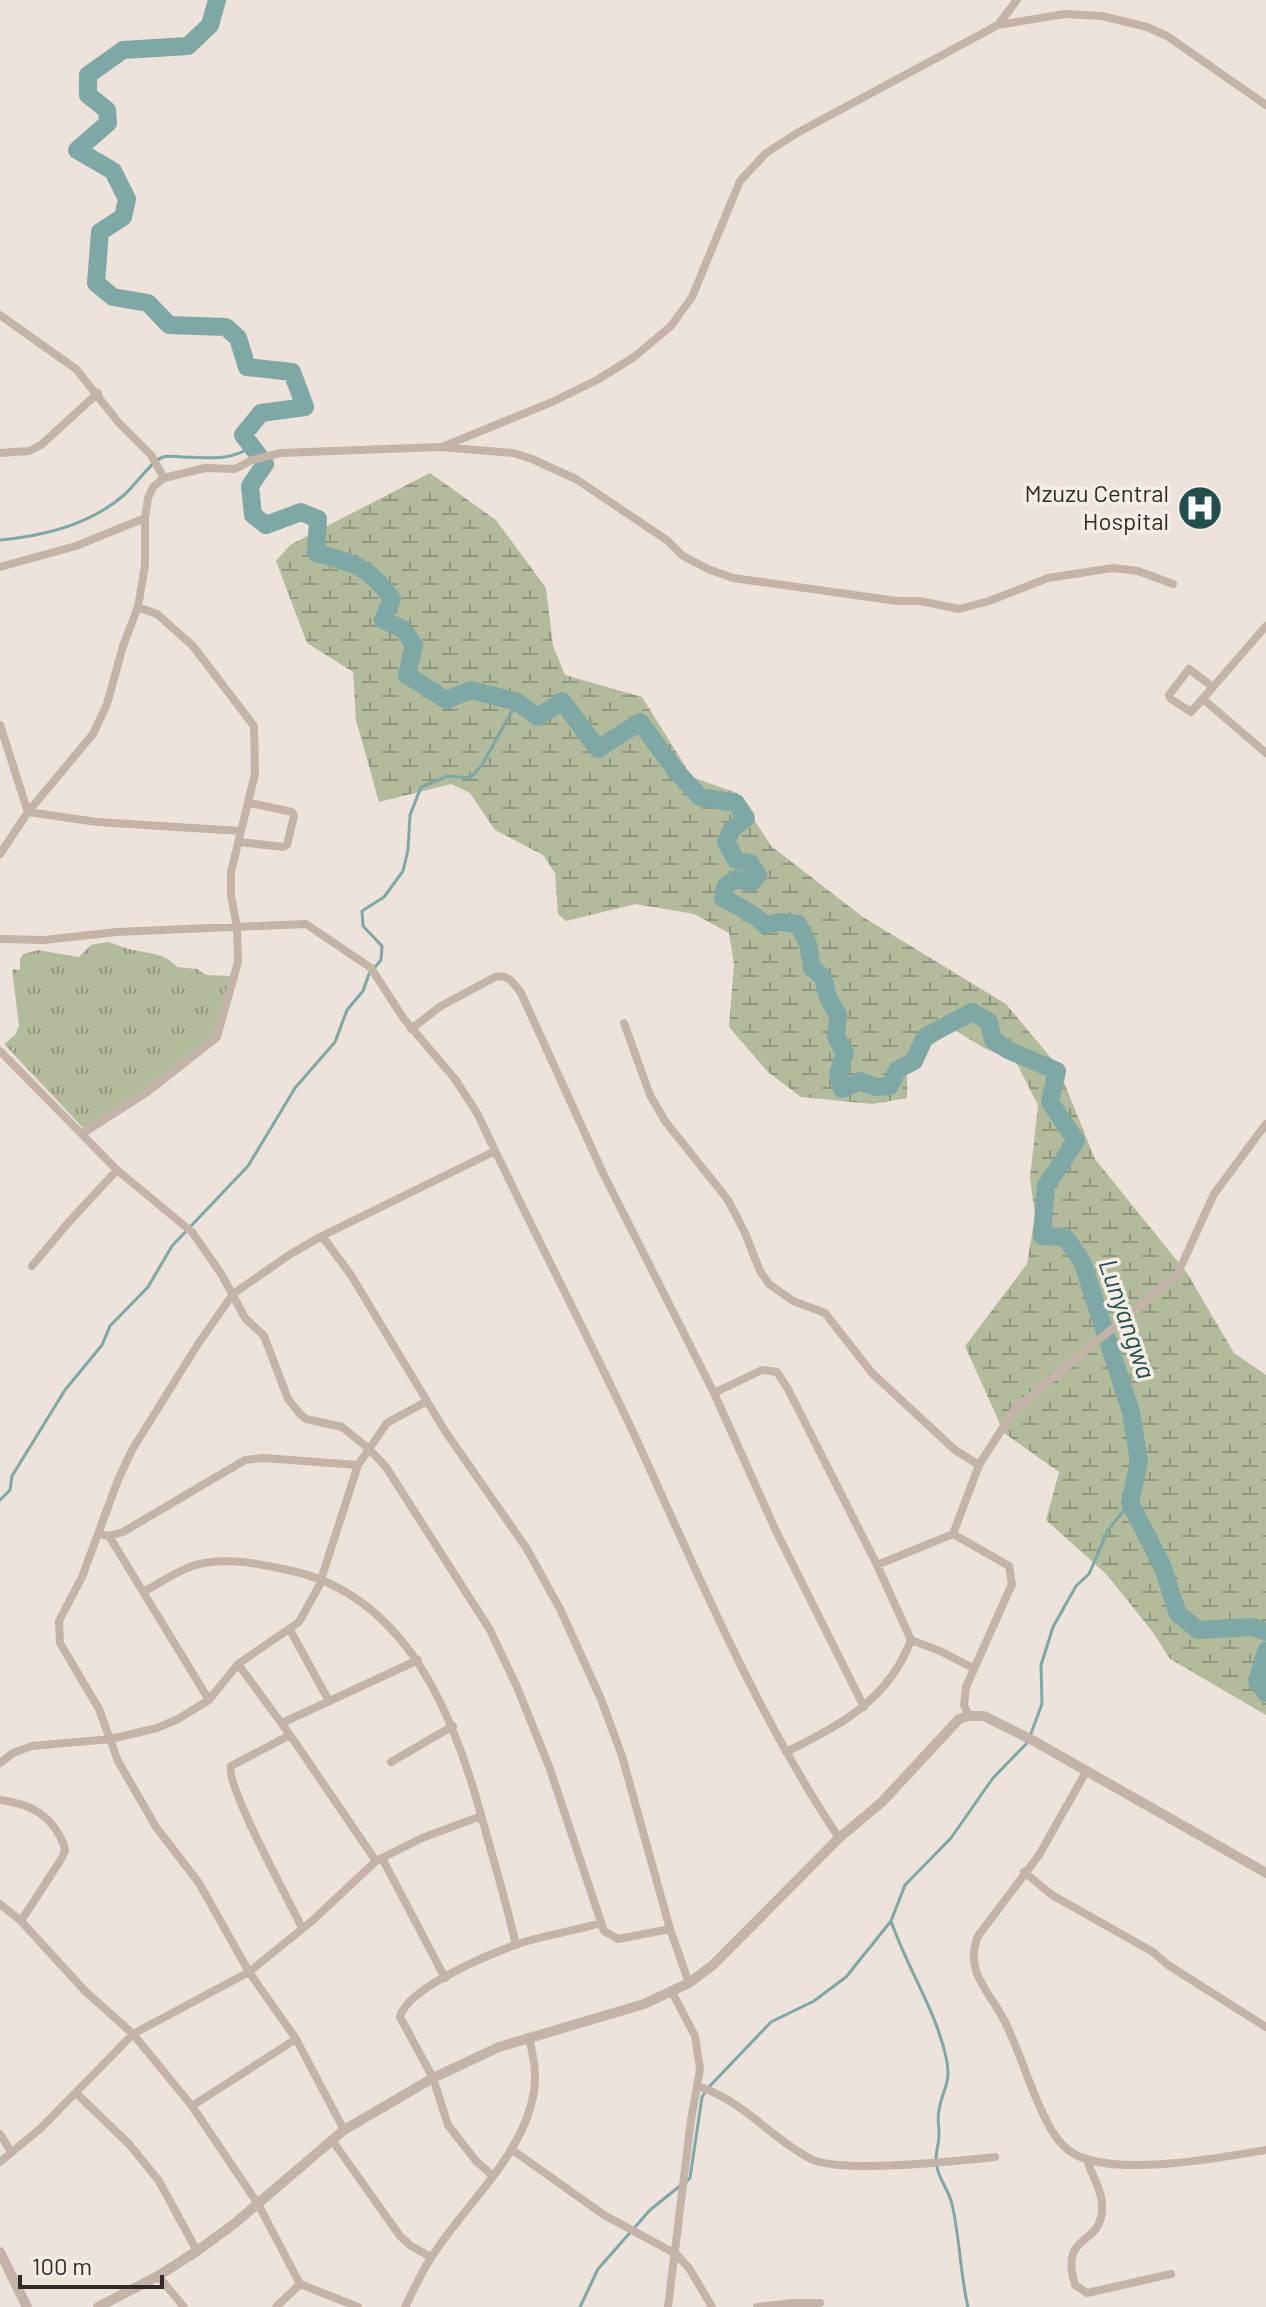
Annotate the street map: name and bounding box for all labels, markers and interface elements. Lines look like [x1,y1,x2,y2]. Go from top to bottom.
place label: Mzuzu Central Hospital [1024,478,1169,535]
hospital icon: Mzuzu Central Hospital [1176,484,1224,532]
water label: Lunyangwa [1094,1255,1163,1382]
scale bar [20,2239,162,2289]
text: 100 m [32,2251,92,2280]

